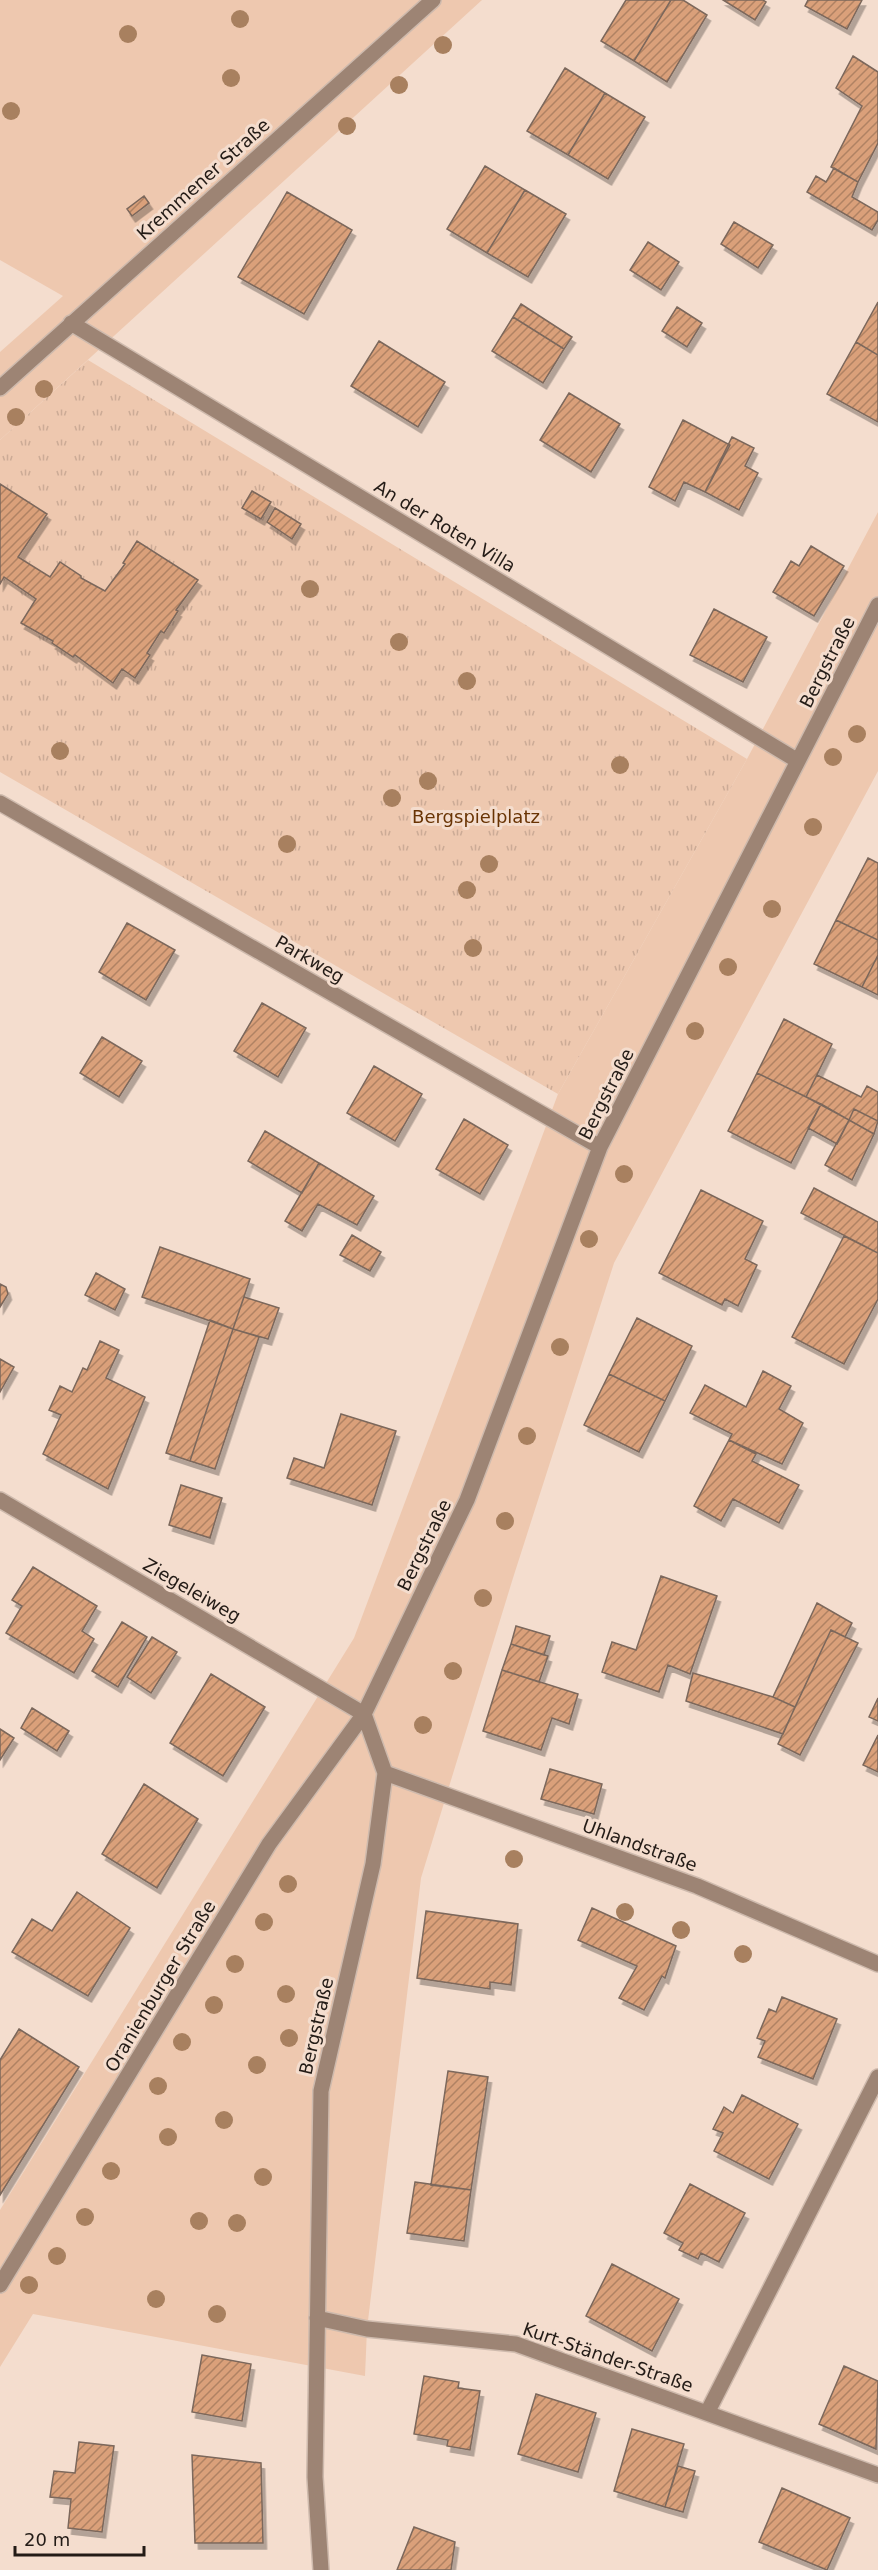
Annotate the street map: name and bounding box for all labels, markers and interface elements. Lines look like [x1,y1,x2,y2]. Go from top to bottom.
street label: Kremmener Straße [132,114,274,244]
street label: An der Roten Villa [371,476,519,576]
street label: Bergstraße [795,613,859,711]
park label: Bergspielplatz [412,806,540,827]
street label: Parkweg [272,931,348,987]
street label: Bergstraße [574,1045,638,1143]
street label: Bergstraße [393,1496,455,1594]
street label: Ziegeleiweg [139,1554,245,1626]
street label: Uhlandstraße [580,1814,700,1876]
street label: Oranienburger Straße [100,1896,220,2076]
street label: Bergstraße [295,1975,337,2077]
street label: Kurt-Ständer-Straße [520,2318,696,2396]
scale bar [15,2519,144,2557]
text: 20 m [24,2529,70,2550]

